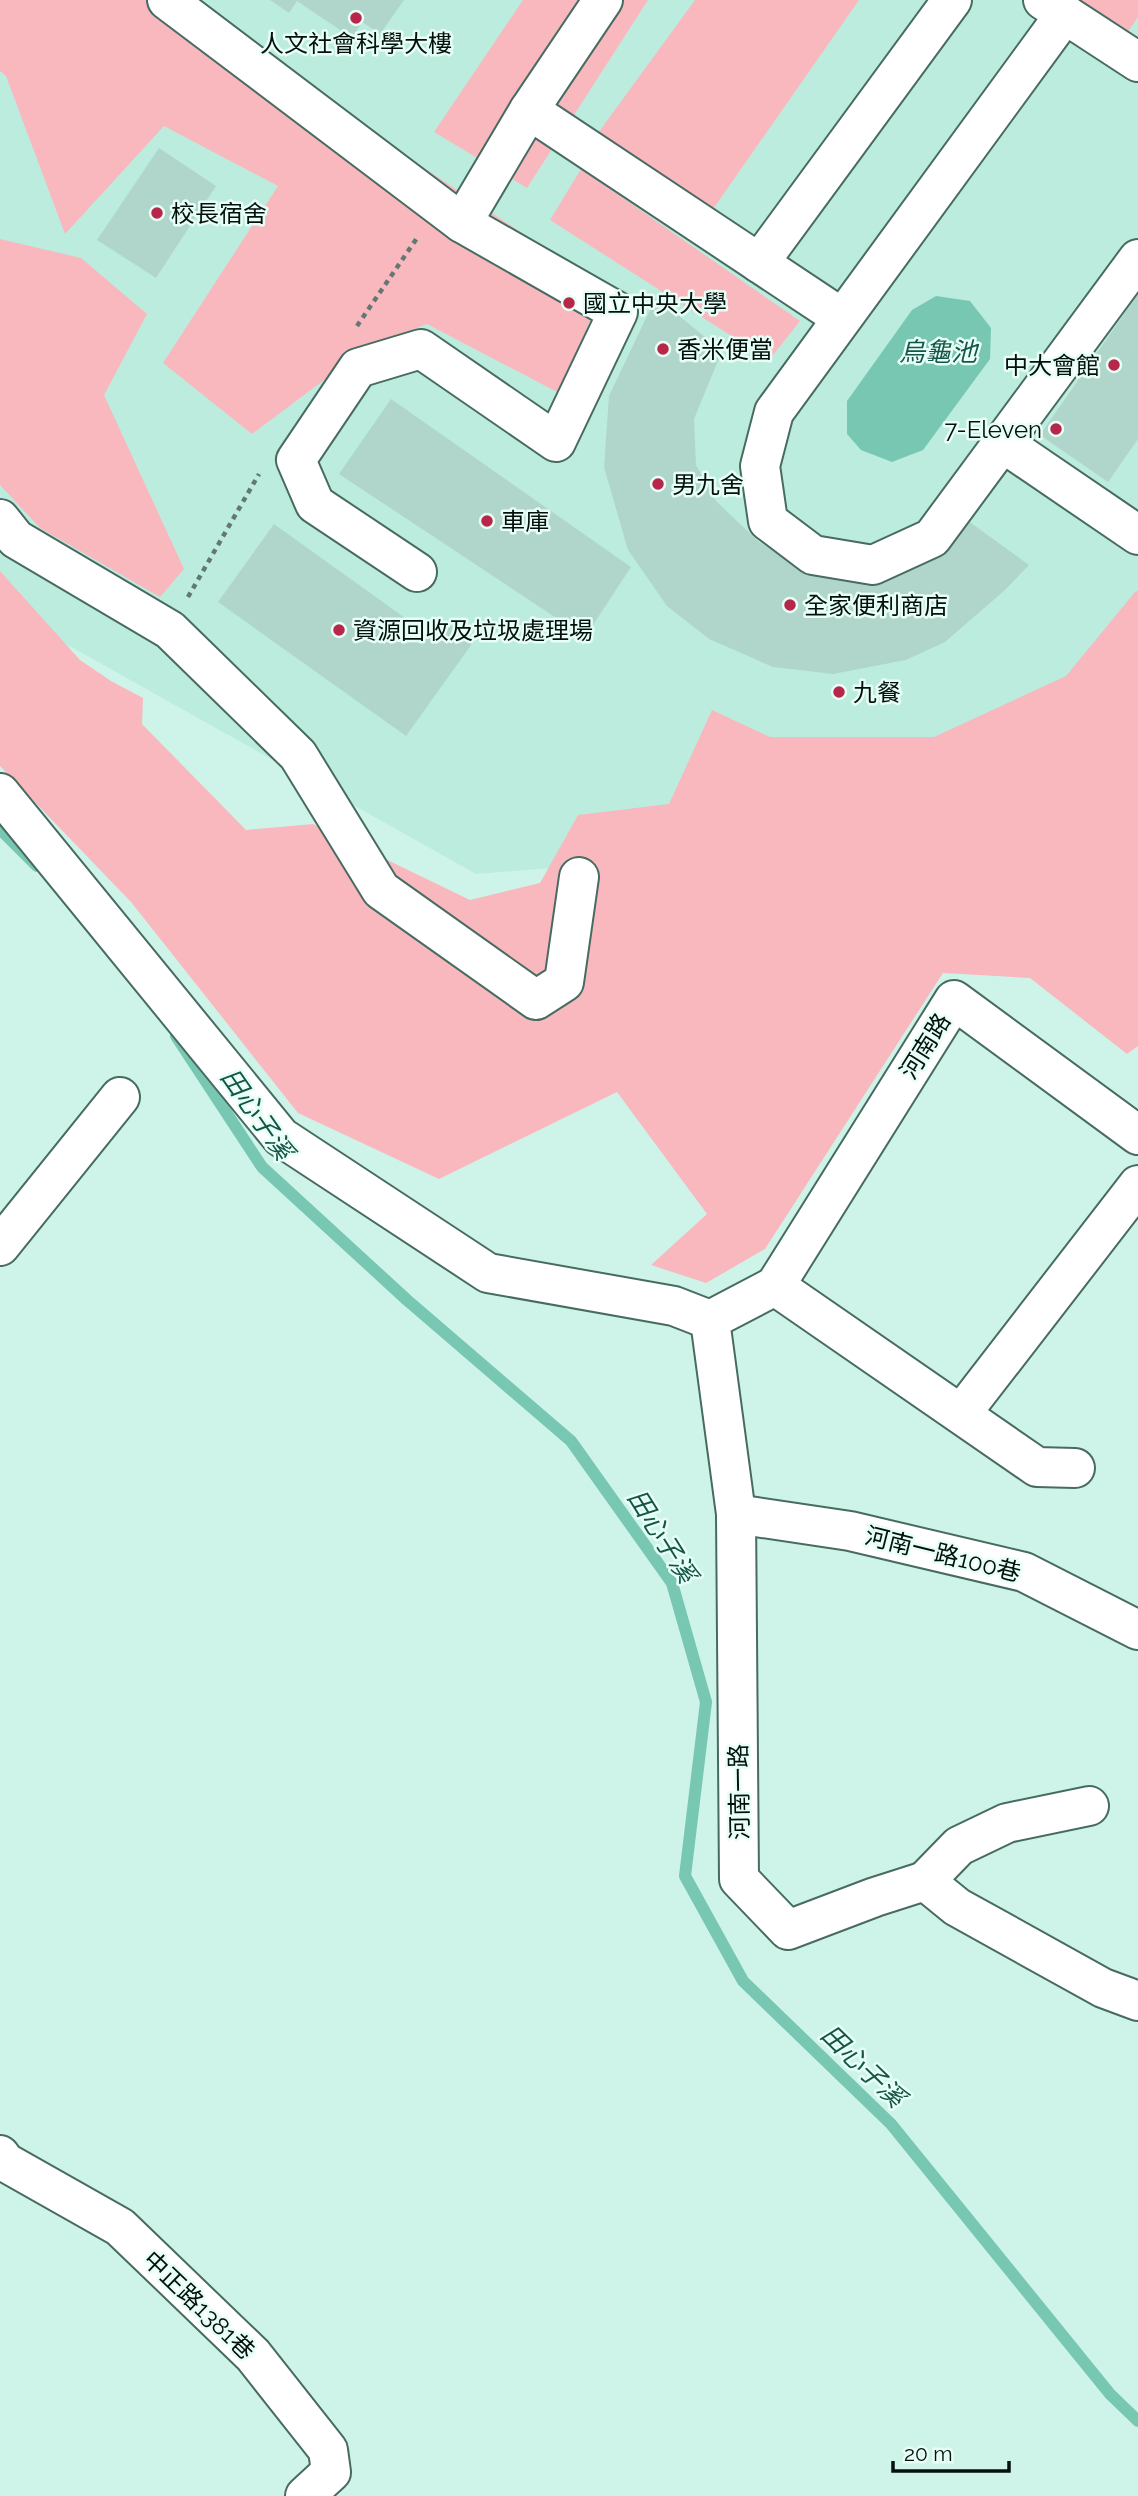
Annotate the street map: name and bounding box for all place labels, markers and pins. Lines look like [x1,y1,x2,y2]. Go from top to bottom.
marker: 人文社會科學大樓 [348,10,364,26]
place label: 人文社會科學大樓 [260,29,452,58]
place label: 校長宿舍 [171,199,267,228]
marker: 校長宿舍 [149,205,165,221]
place label: 國立中央大學 [583,289,727,318]
marker: 國立中央大學 [561,295,577,311]
place label: 香米便當 [677,335,773,364]
marker: 香米便當 [655,341,671,357]
place label: 中大會館 [1004,351,1100,380]
marker: 中大會館 [1106,357,1122,373]
place label: 7-Eleven [944,415,1042,444]
marker: 7-Eleven [1048,421,1064,437]
place label: 男九舍 [672,470,744,499]
marker: 男九舍 [650,476,666,492]
place label: 車庫 [501,507,549,536]
marker: 車庫 [479,513,495,529]
place label: 全家便利商店 [804,591,948,620]
marker: 全家便利商店 [782,597,798,613]
place label: 資源回收及垃圾處理場 [353,616,593,645]
marker: 資源回收及垃圾處理場 [331,622,347,638]
place label: 九餐 [853,678,901,707]
marker: 九餐 [831,684,847,700]

